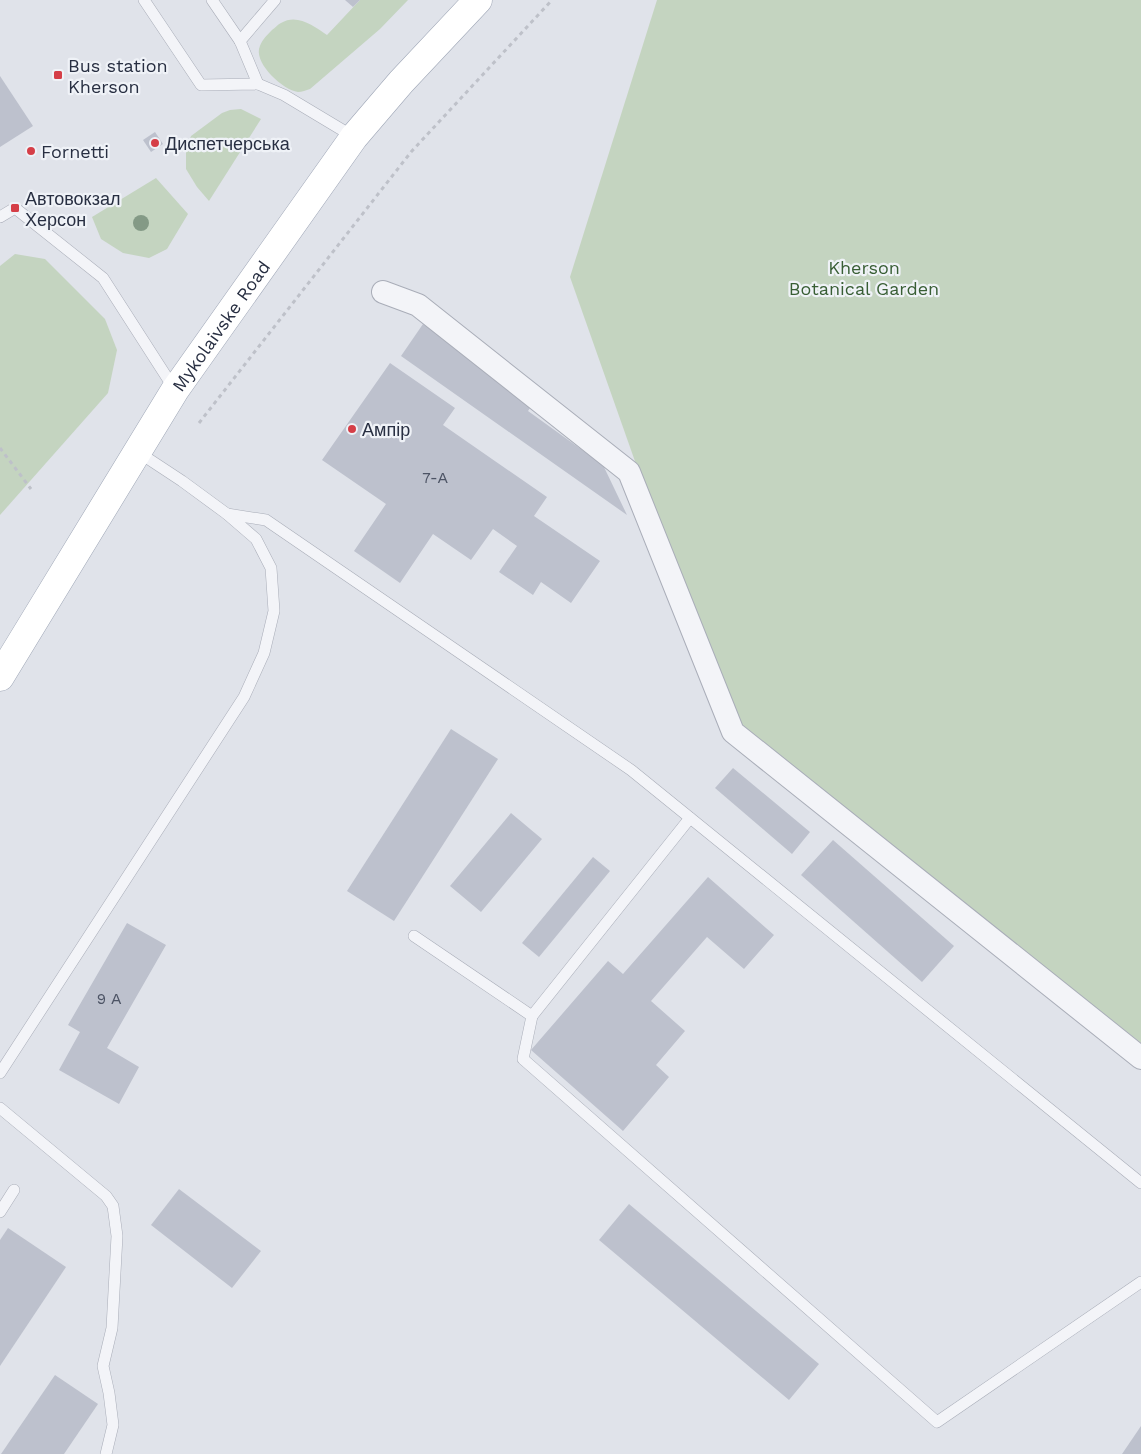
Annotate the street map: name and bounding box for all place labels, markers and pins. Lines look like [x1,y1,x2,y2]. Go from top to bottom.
place label: Bus station Kherson [68,55,168,97]
marker: Bus station Kherson [52,69,64,81]
place label: Диспетчерська [165,133,291,154]
marker: Диспетчерська [149,137,161,149]
place label: Fornetti [41,141,109,162]
marker: Fornetti [25,145,37,157]
place label: Автовокзал Херсон [25,188,120,230]
marker: Автовокзал Херсон [9,202,21,214]
place label: Ампір [362,419,410,440]
marker: Ампір [346,423,358,435]

